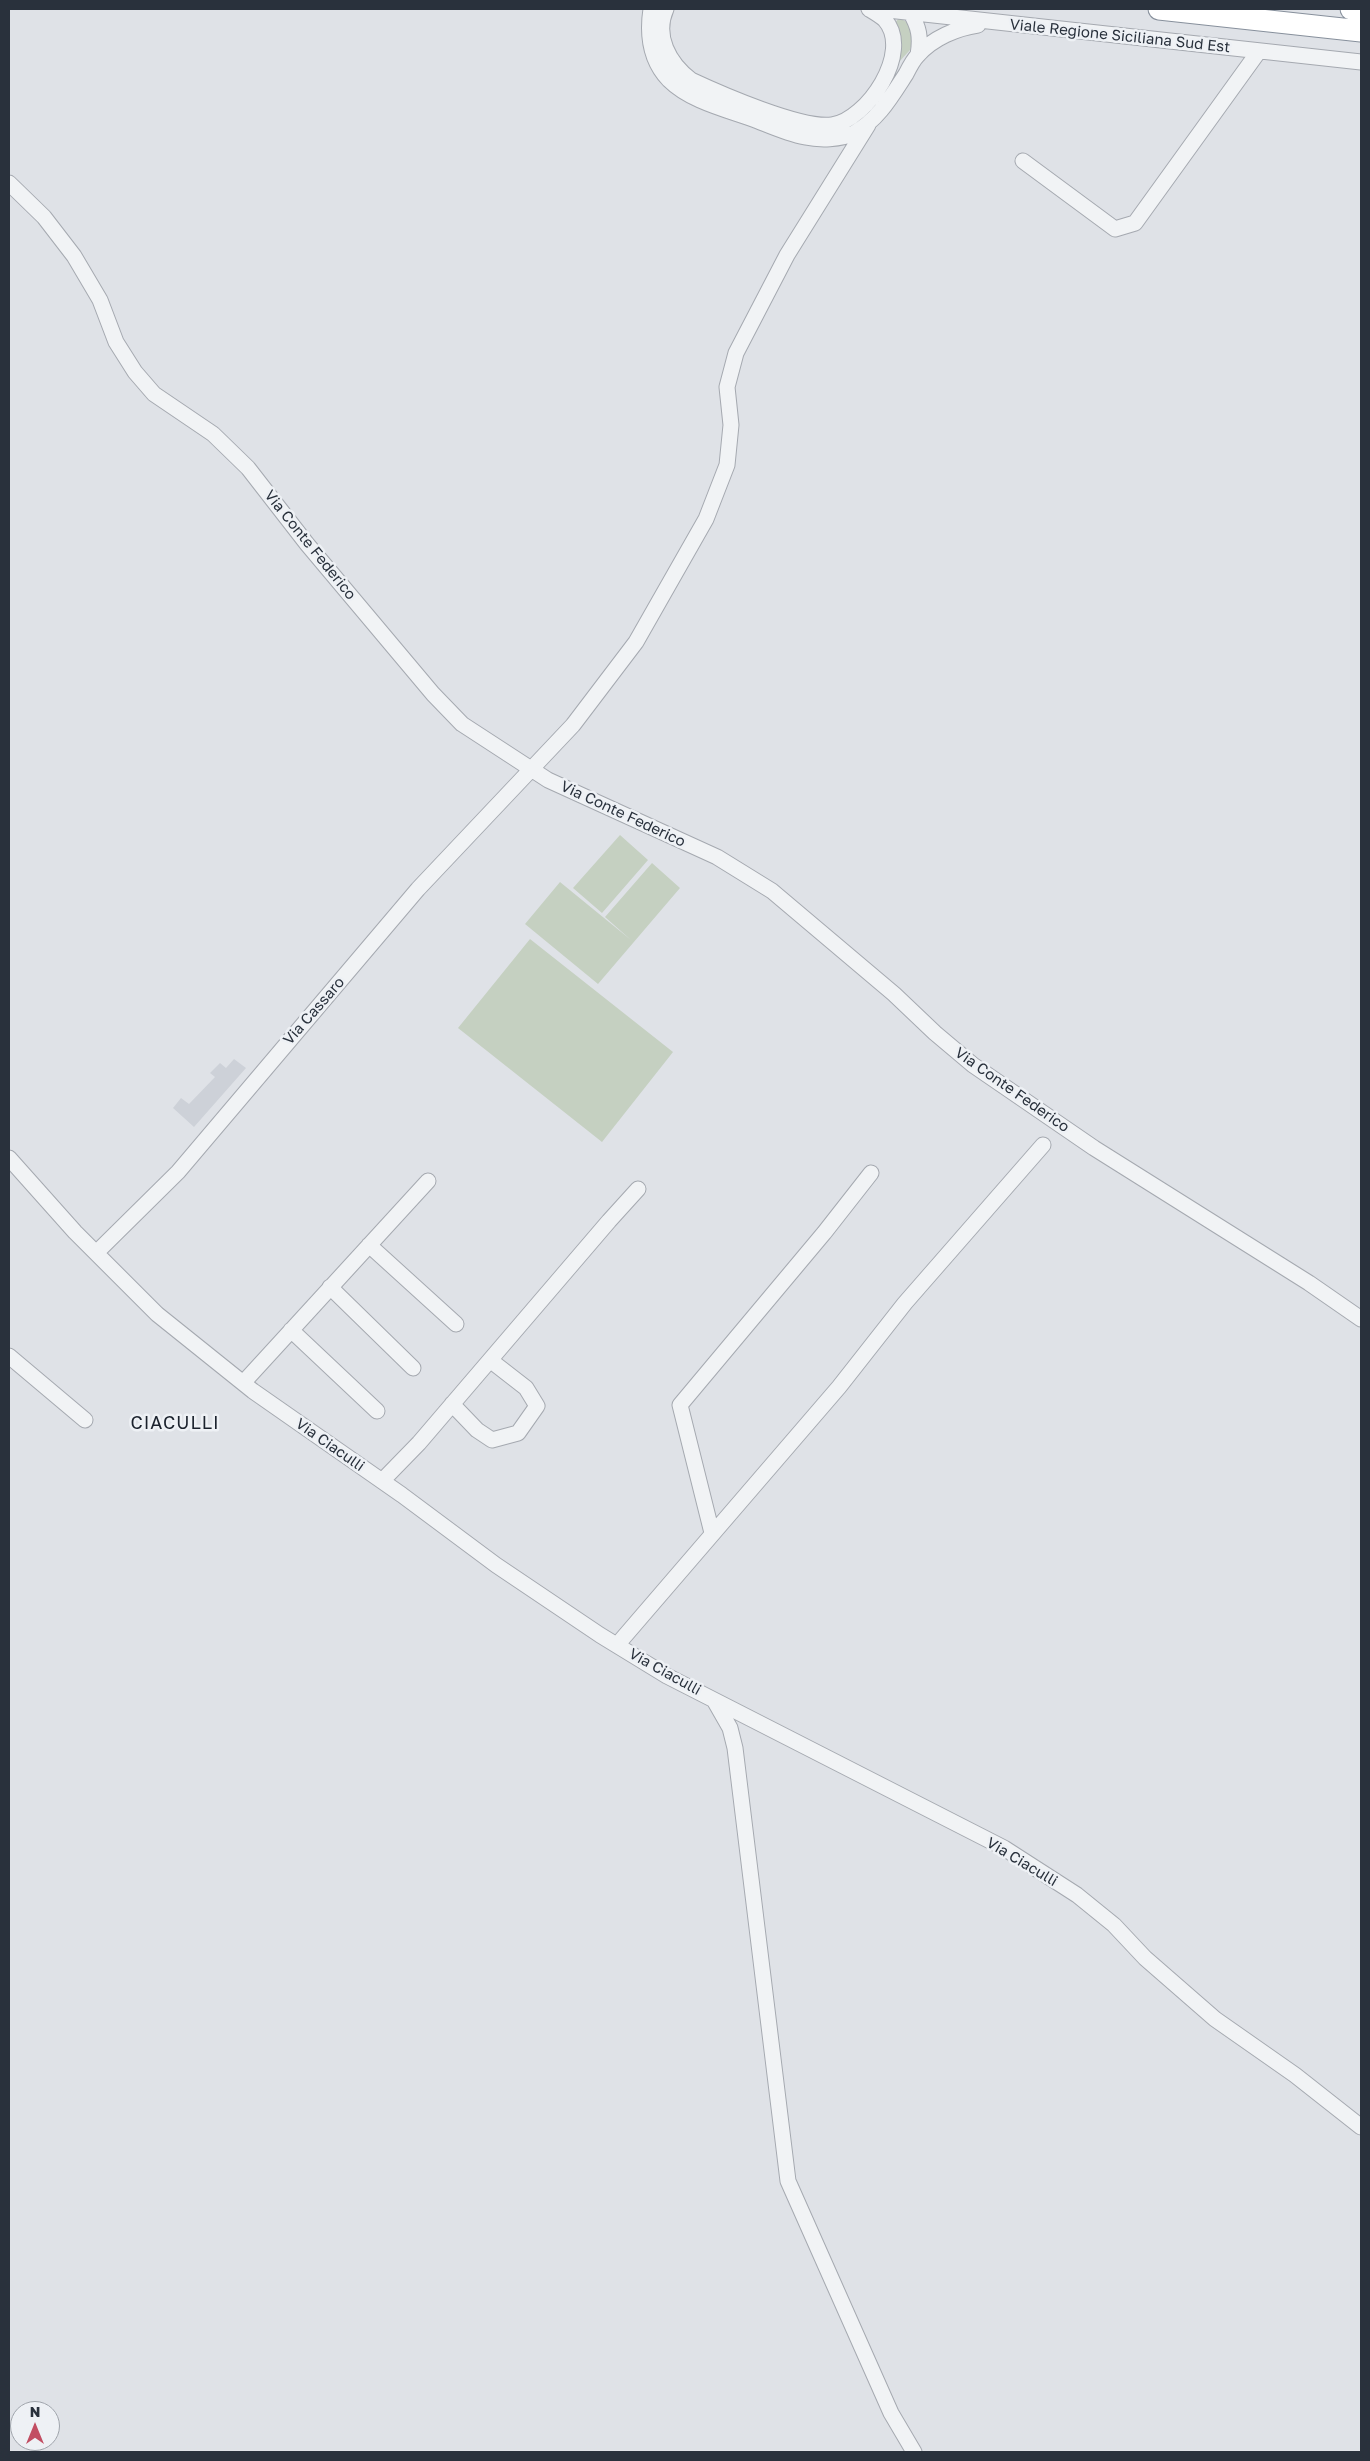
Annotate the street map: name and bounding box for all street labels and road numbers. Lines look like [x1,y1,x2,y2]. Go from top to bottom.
street label: Viale Regione Siciliana Sud Est [1009,15,1231,57]
street label: Via Conte Federico [260,487,360,603]
street label: Via Conte Federico [558,777,688,851]
street label: Via Cassaro [280,973,348,1049]
street label: Via Conte Federico [951,1044,1073,1136]
street label: Via Ciaculli [292,1415,368,1475]
street label: Via Ciaculli [626,1645,704,1699]
street label: Via Ciaculli [983,1834,1061,1890]

